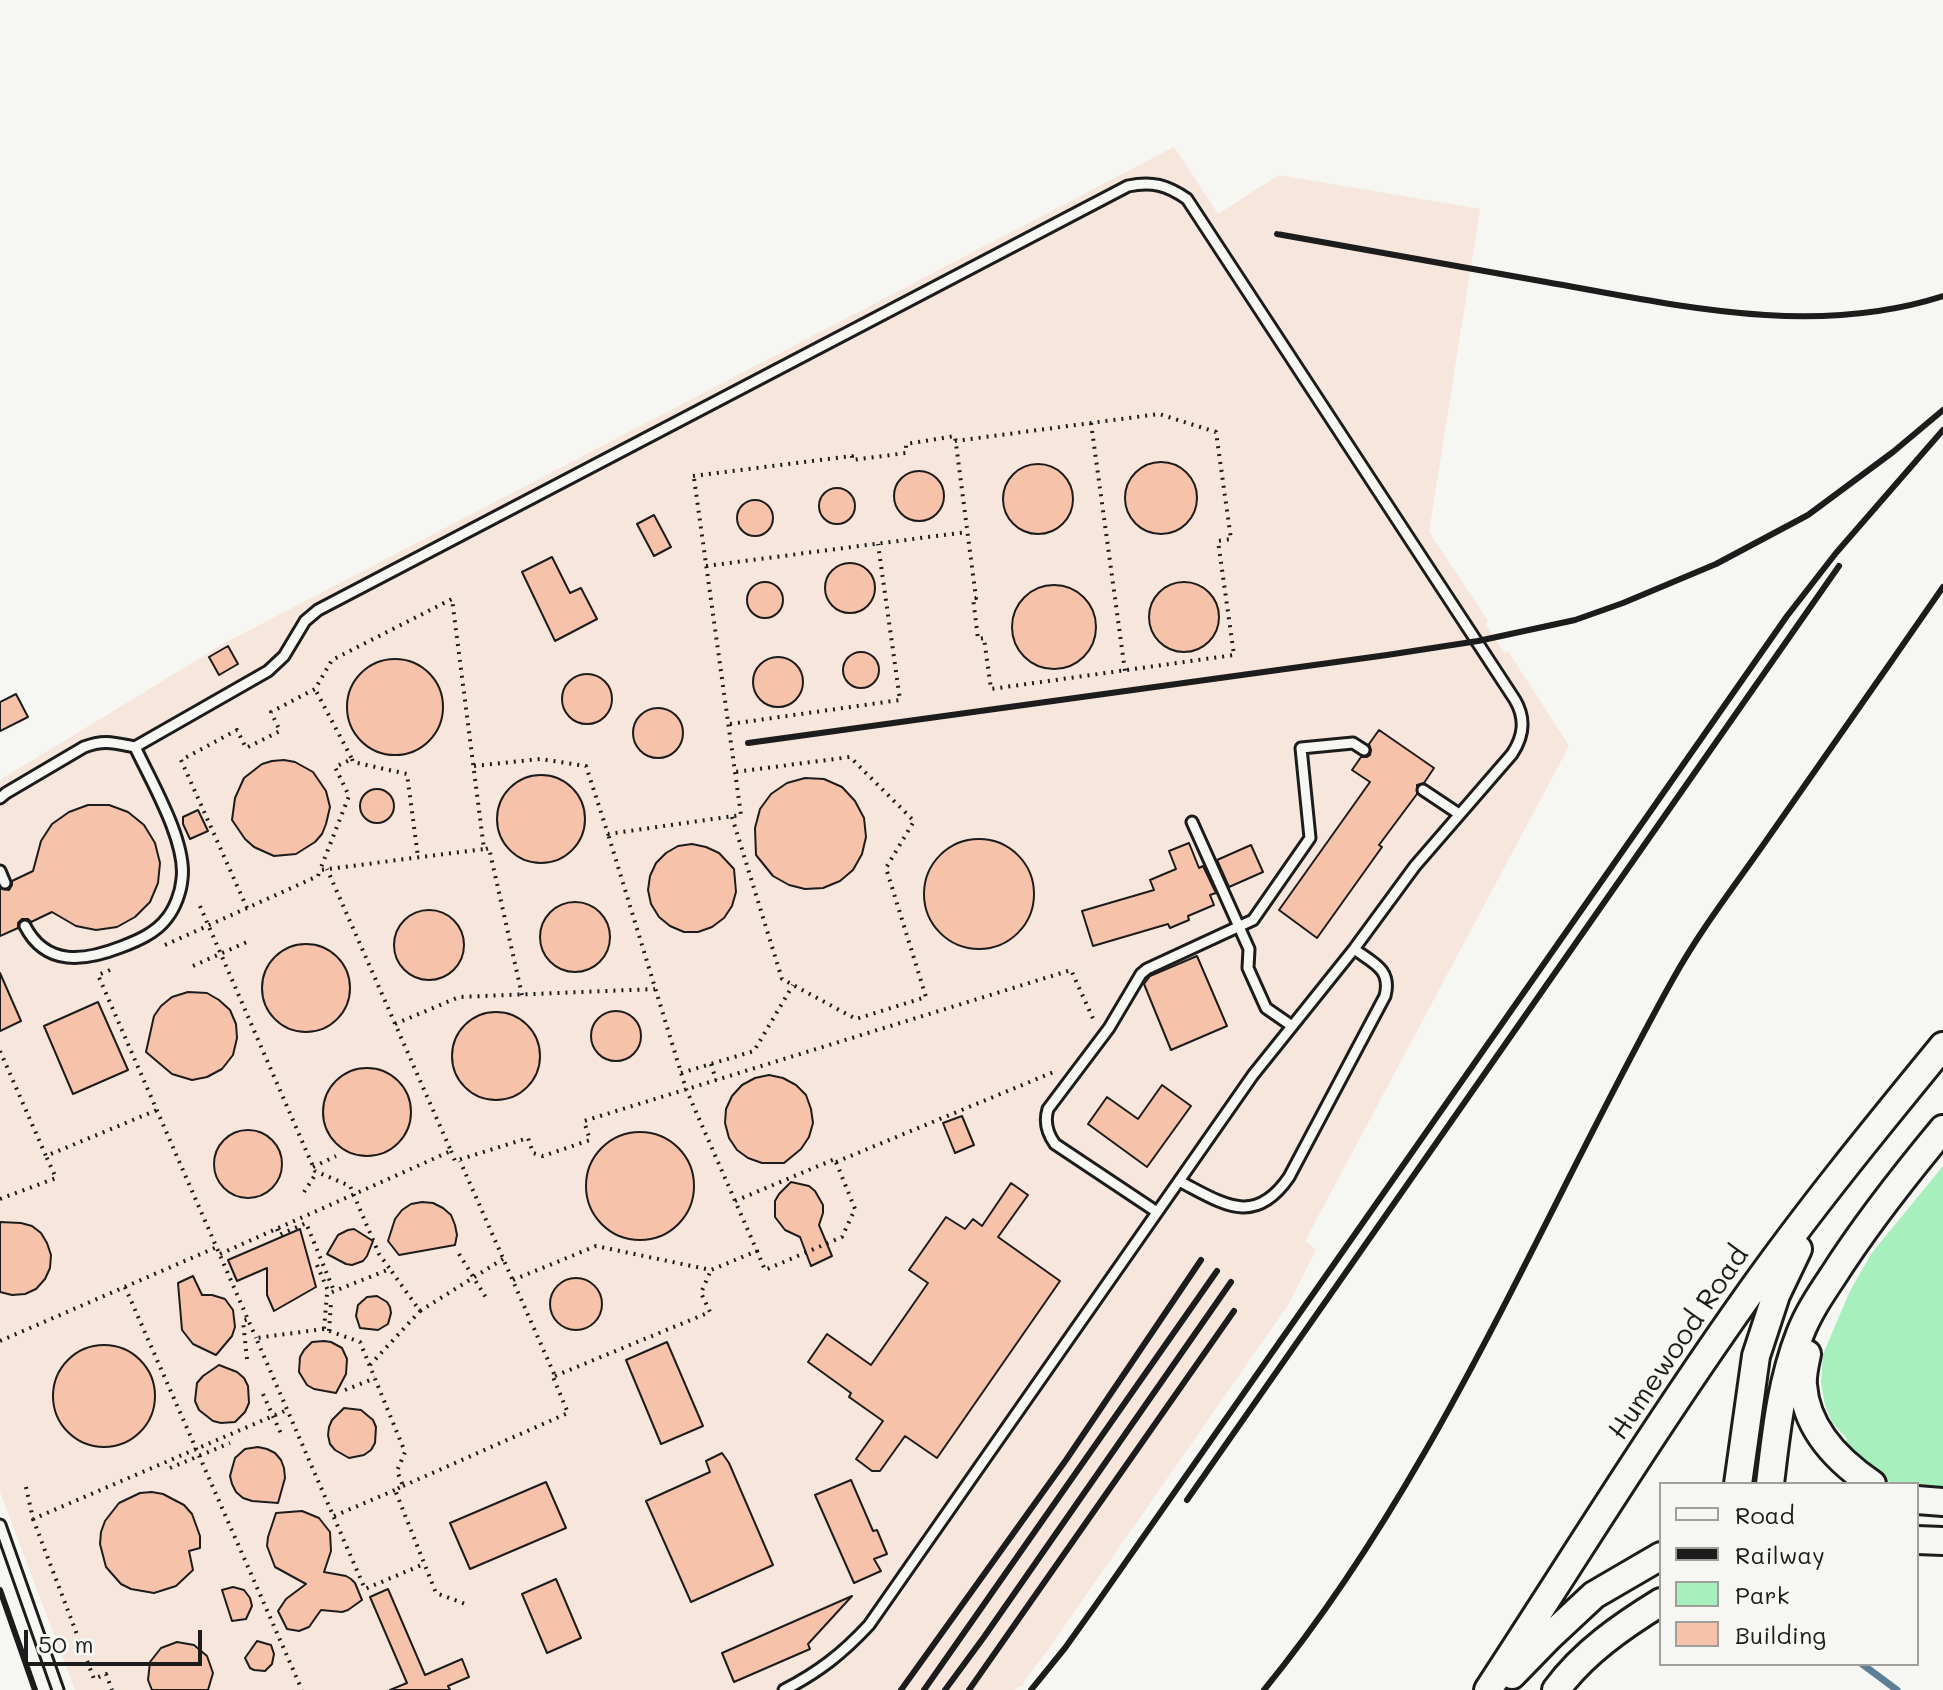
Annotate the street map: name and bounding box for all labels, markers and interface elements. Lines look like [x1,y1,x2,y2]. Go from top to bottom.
street label: Humewood Road [1602,1240,1756,1446]
legend [1659,1482,1919,1666]
text: Road [1735,1499,1795,1530]
text: Railway [1735,1539,1825,1570]
text: Park [1735,1579,1789,1610]
scale bar [28,1614,206,1664]
text: Building [1735,1619,1826,1650]
text: 50 m [38,1628,94,1659]

